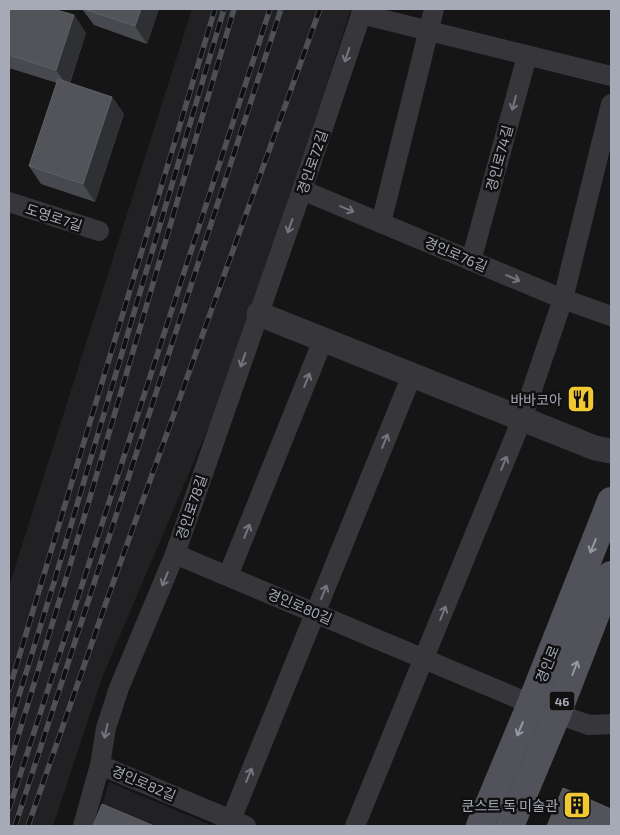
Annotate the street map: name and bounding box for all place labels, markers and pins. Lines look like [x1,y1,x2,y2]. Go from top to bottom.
restaurant icon: 바바코아 [566,384,596,414]
place label: 바바코아 [510,391,562,408]
building icon: 쿤스트 독 미술관 [562,790,592,820]
place label: 쿤스트 독 미술관 [462,797,558,814]

